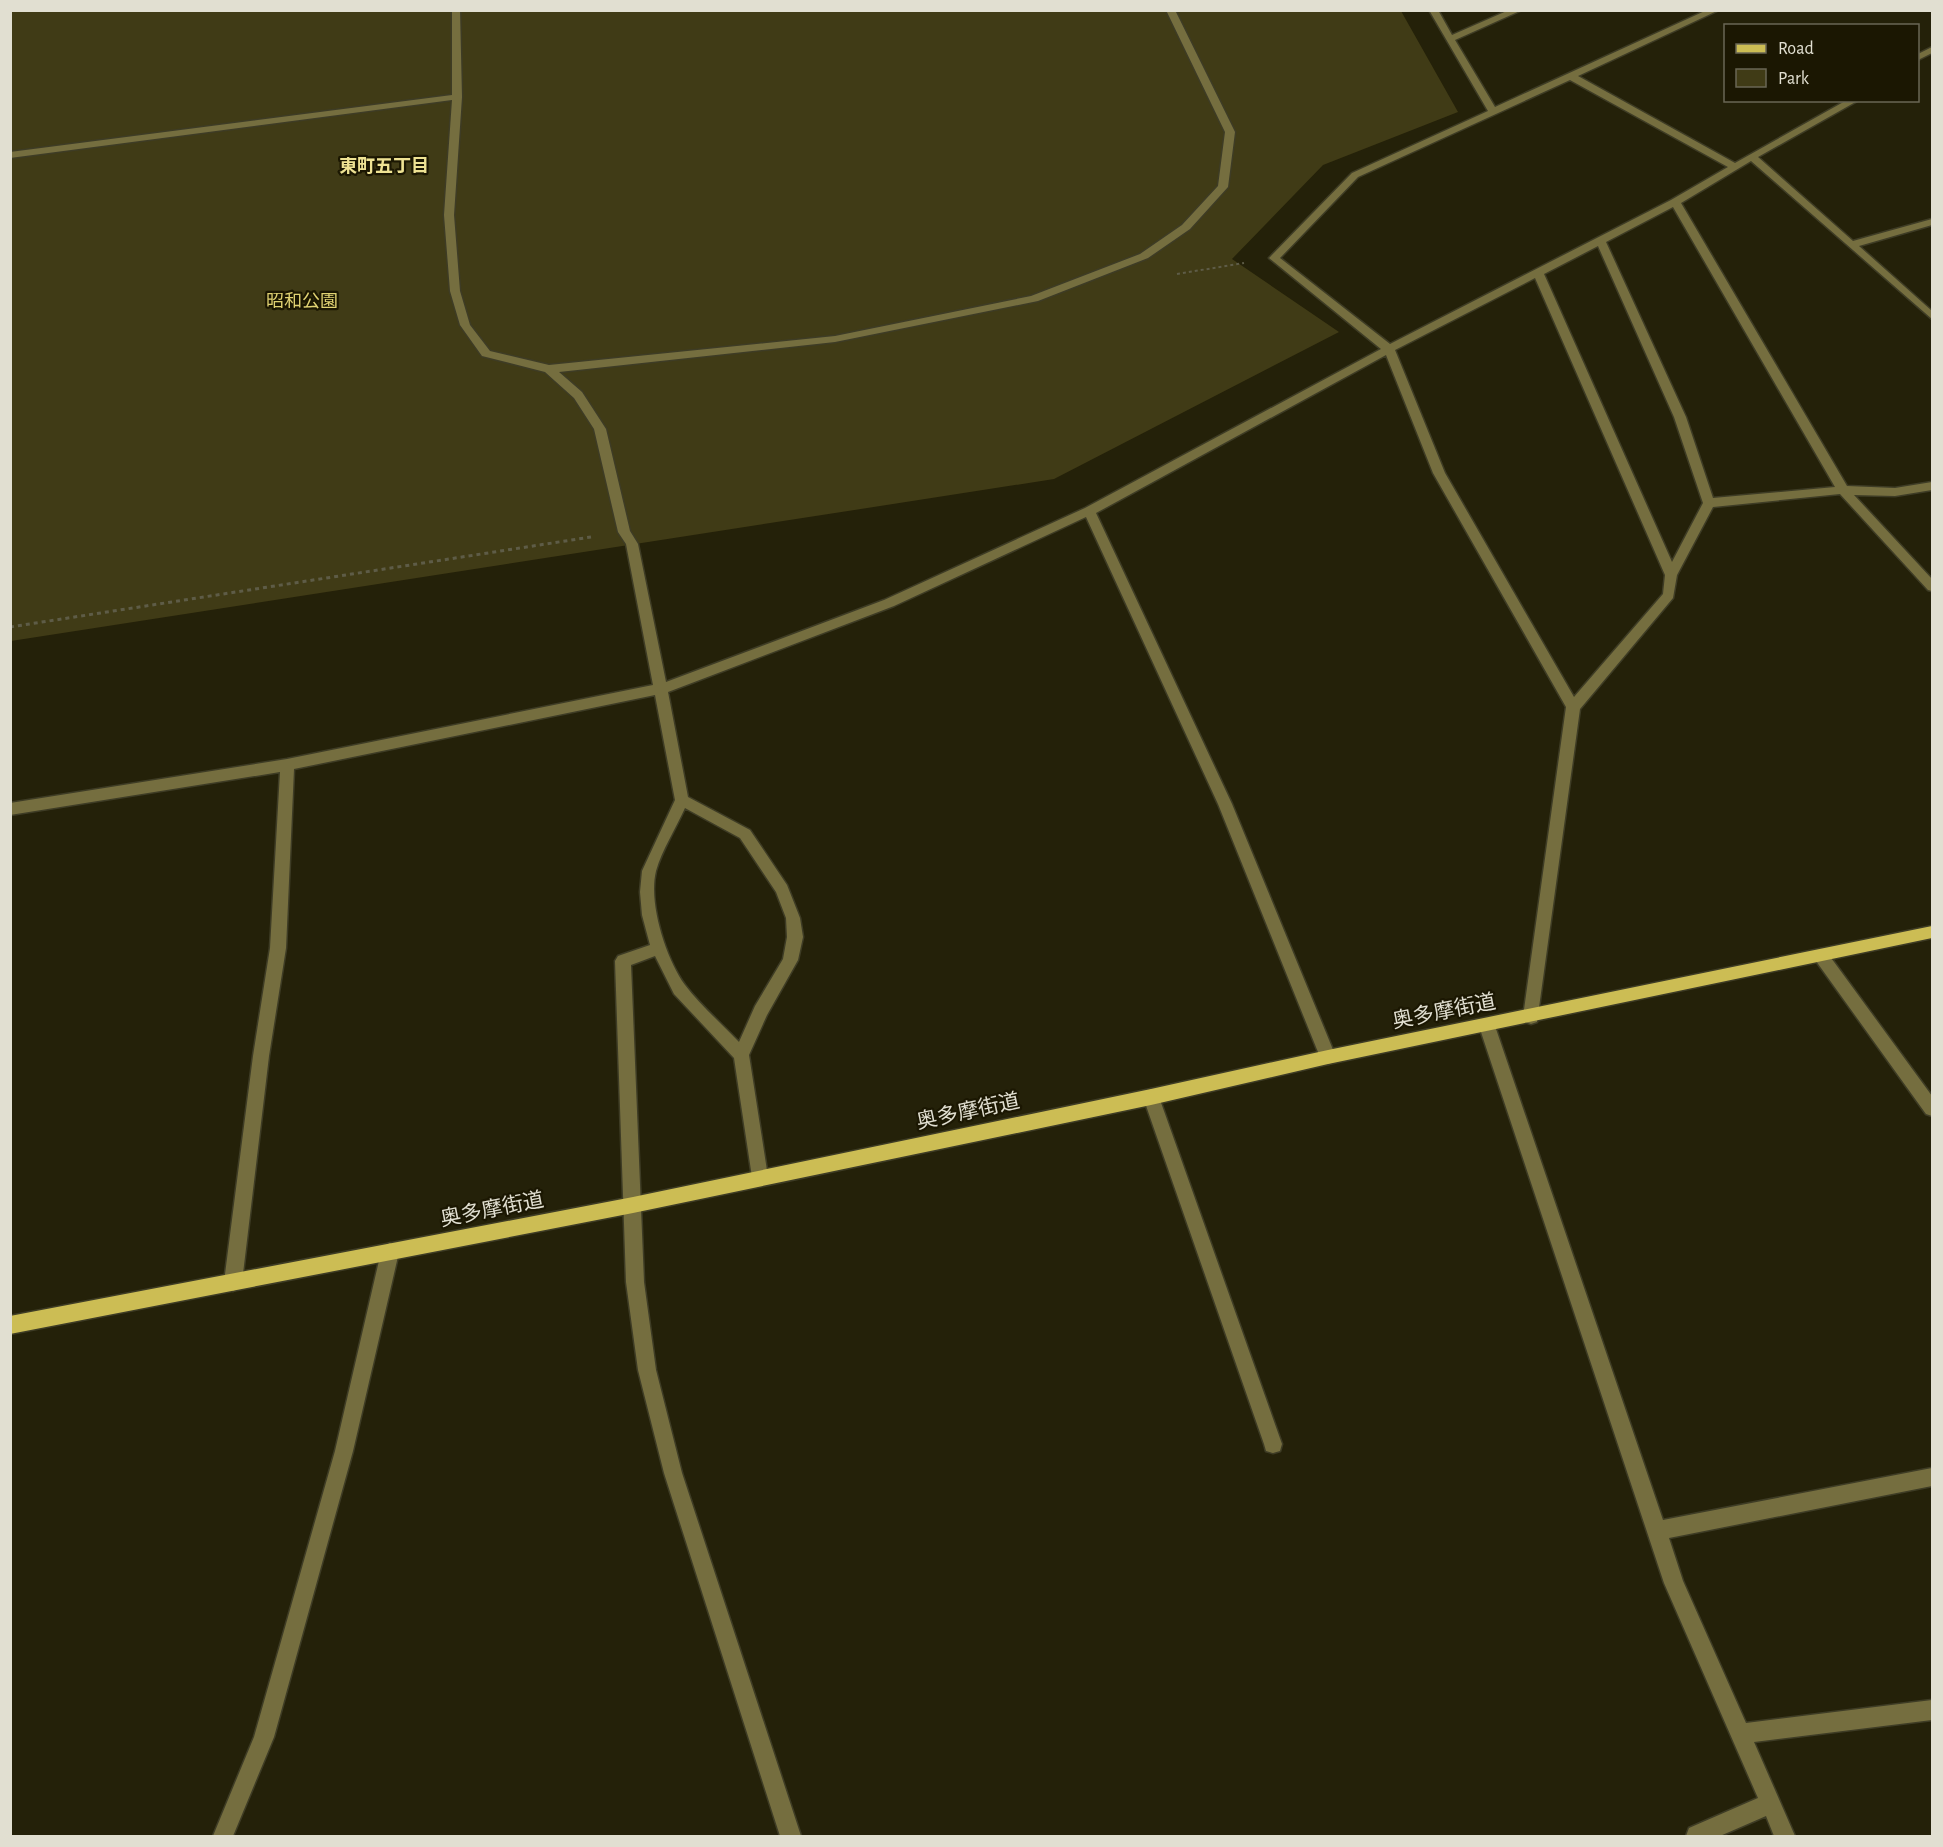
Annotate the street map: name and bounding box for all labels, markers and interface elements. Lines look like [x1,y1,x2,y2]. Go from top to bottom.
legend [1724,24,1919,102]
text: Road [1778,40,1814,58]
text: Park [1778,70,1810,88]
district label: 東町五丁目 [339,157,429,176]
park label: 昭和公園 [266,291,338,311]
street label: 奥多摩街道 [1390,990,1498,1032]
street label: 奥多摩街道 [914,1089,1022,1133]
street label: 奥多摩街道 [438,1188,546,1230]

